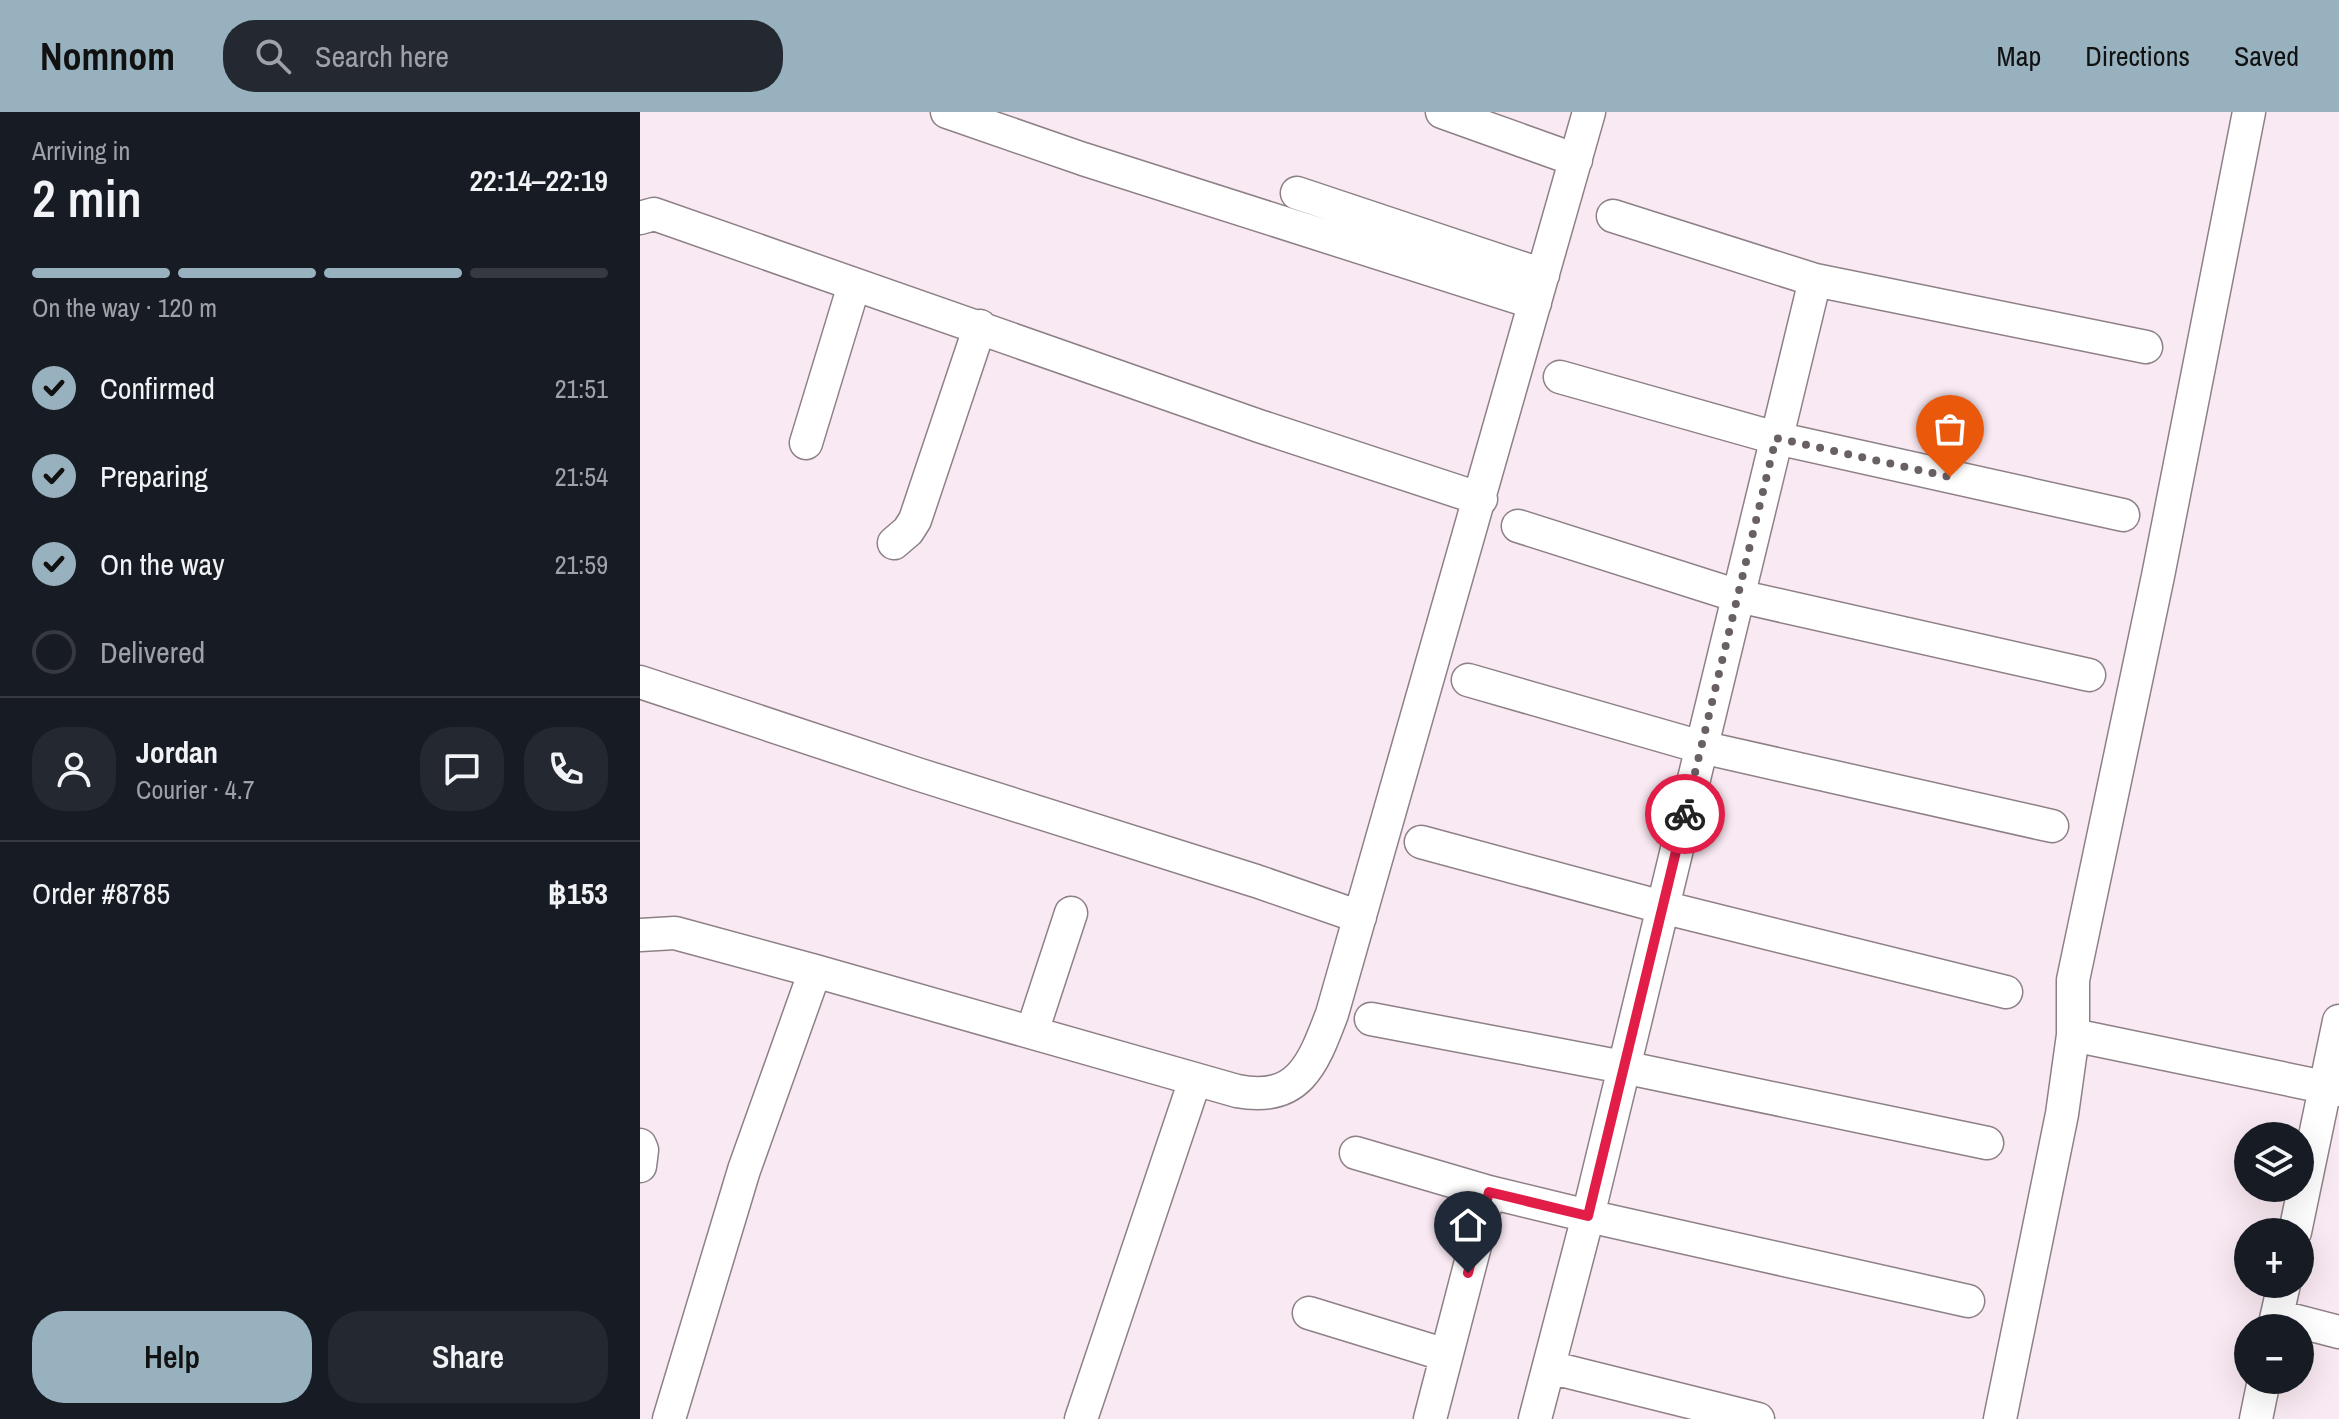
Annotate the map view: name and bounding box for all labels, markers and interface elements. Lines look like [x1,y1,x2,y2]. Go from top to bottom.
search box [223,20,783,92]
text: Nomnom [40,31,175,82]
icon: search [251,34,295,78]
text: Search here [315,36,449,76]
text: Map [1997,37,2041,75]
text: Directions [2085,37,2190,75]
text: Saved [2234,37,2299,75]
text: Arriving in [32,133,130,168]
text: 22:14–22:19 [469,160,608,200]
text: 2 min [32,163,142,233]
text: On the way · 120 m [32,290,217,325]
icon: check [32,366,76,410]
text: Confirmed [100,368,215,408]
text: 21:51 [555,371,608,406]
pin [1916,395,1984,477]
icon: bag [1928,407,1972,451]
icon: check [32,454,76,498]
text: Preparing [100,456,208,496]
text: 21:54 [555,459,608,494]
icon: check [32,542,76,586]
text: On the way [100,544,224,584]
text: 21:59 [555,547,608,582]
text: Delivered [100,632,205,672]
button: person [32,727,116,811]
button: chat [420,727,504,811]
button: phone [524,727,608,811]
text: Jordan [136,732,218,772]
text: Courier · 4.7 [136,772,255,807]
courier [1645,774,1725,854]
icon: bike [1663,792,1707,836]
text: Order #8785 [32,873,170,913]
text: ฿153 [548,873,608,913]
map controls [2234,1122,2314,1394]
button: layers [2234,1122,2314,1202]
pin [1434,1191,1502,1273]
icon: home [1446,1203,1490,1247]
button: + [2234,1218,2314,1298]
button: Help [32,1311,312,1403]
button: Share [328,1311,608,1403]
button: − [2234,1314,2314,1394]

